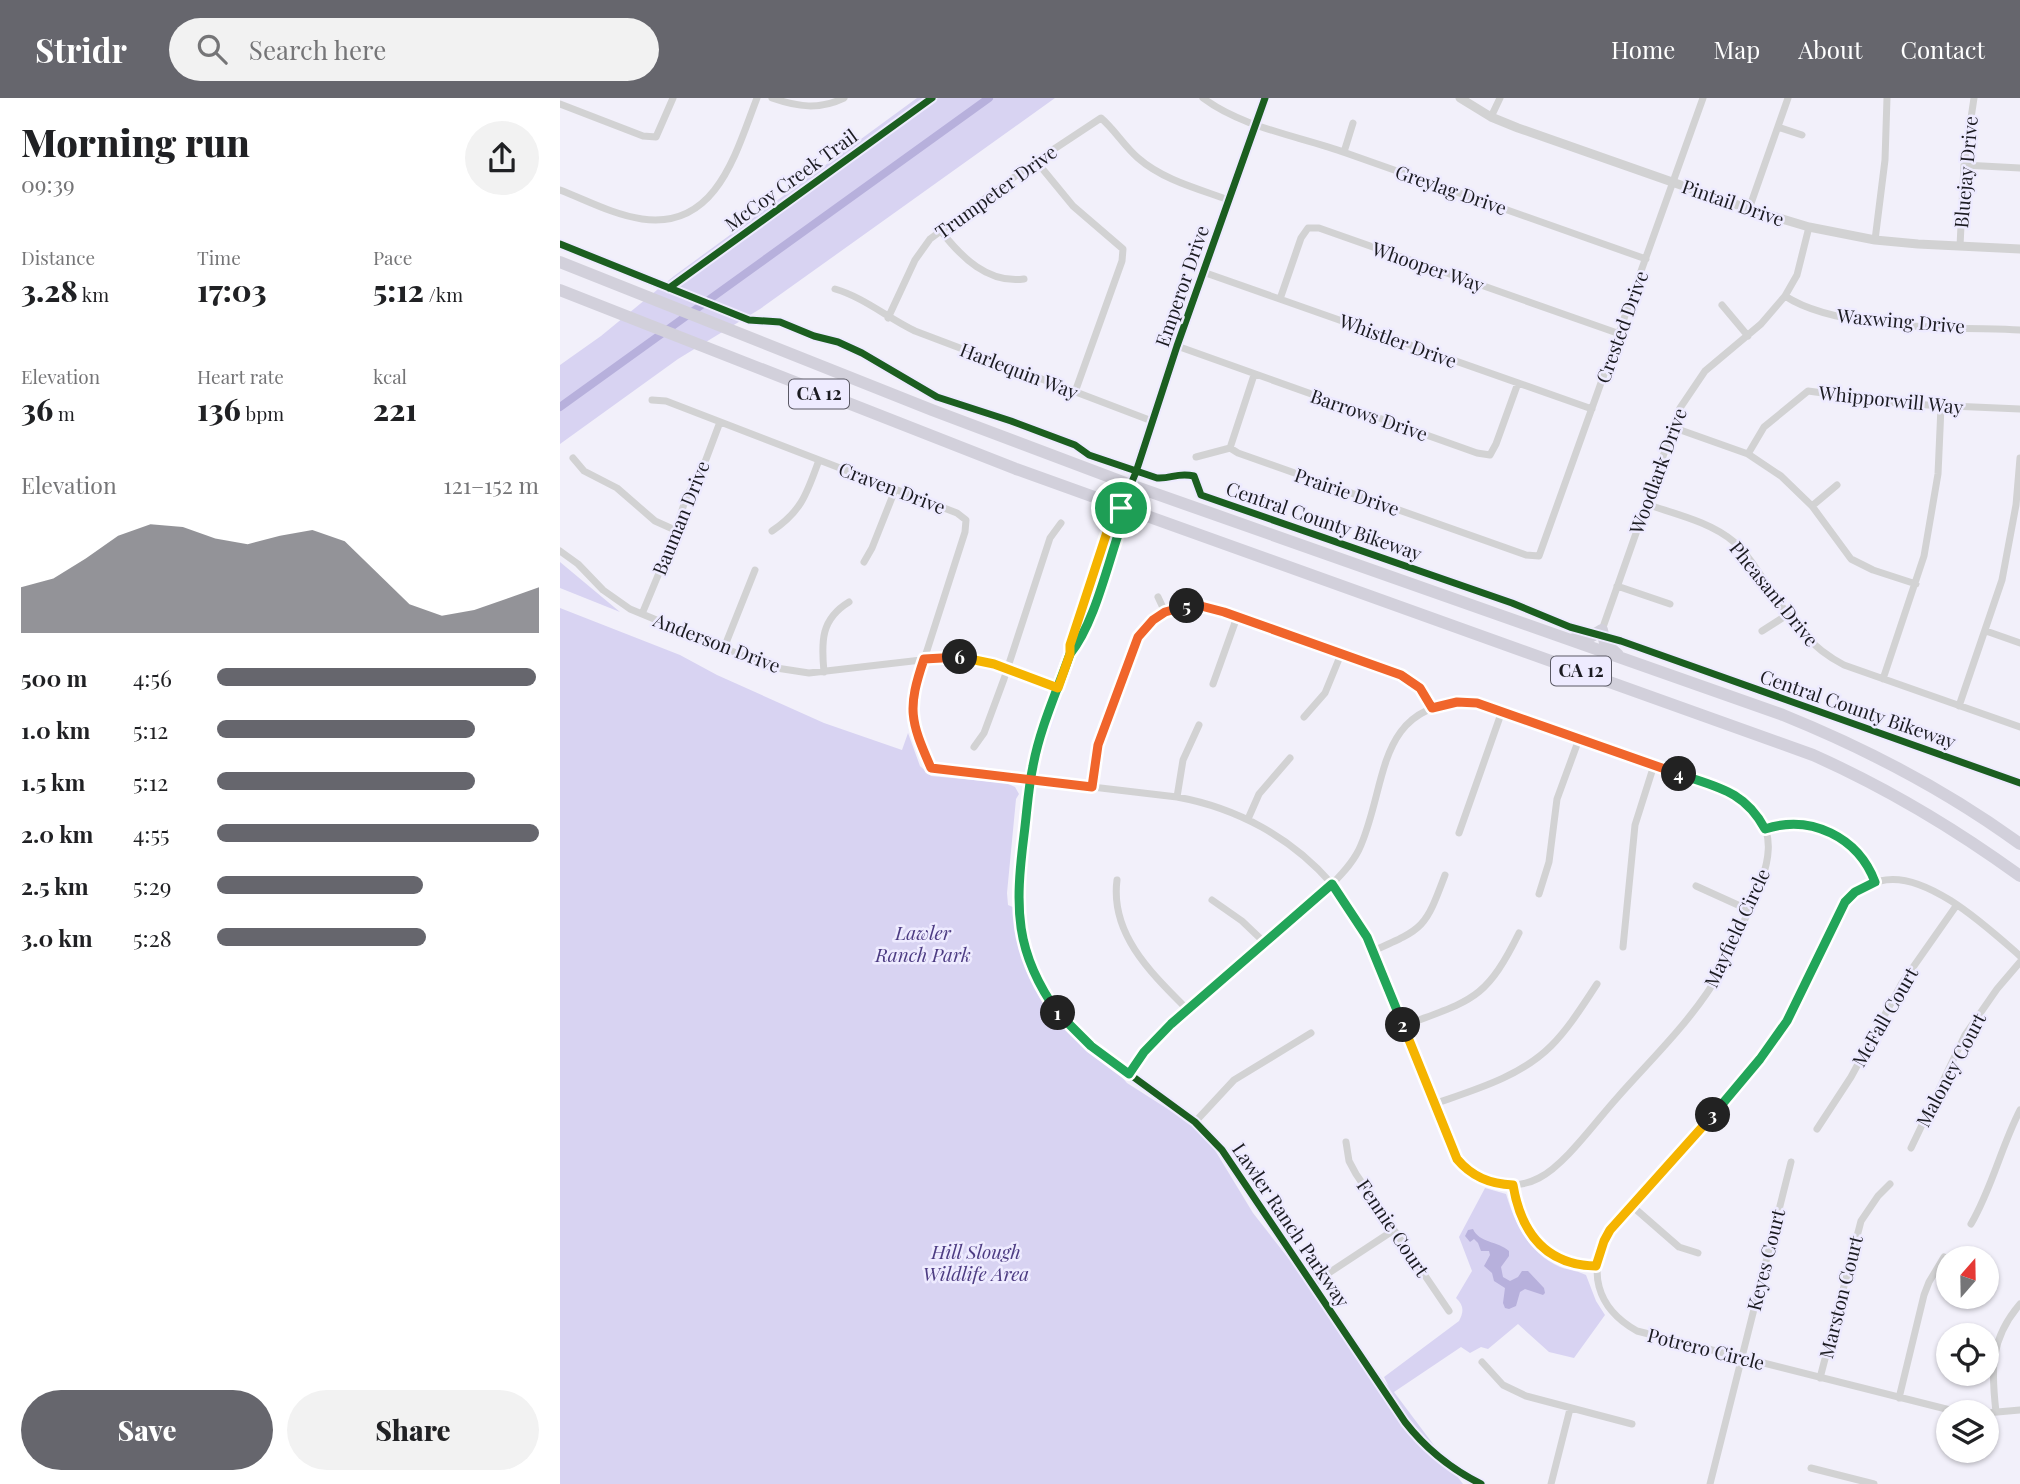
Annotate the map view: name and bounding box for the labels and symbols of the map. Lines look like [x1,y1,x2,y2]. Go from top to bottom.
street label: Bluejay Drive [1947,115,1983,229]
street label: McCoy Creek Trail [719,122,862,236]
street label: Trumpeter Drive [929,138,1061,244]
street label: Greylag Drive [1392,158,1510,220]
street label: Pintail Drive [1679,172,1788,232]
street label: Emperor Drive [1148,221,1214,350]
street label: Whooper Way [1368,234,1488,298]
street label: Crested Drive [1589,267,1653,386]
street label: Waxwing Drive [1835,301,1966,339]
street label: Whistler Drive [1335,306,1461,373]
street label: Harlequin Way [957,336,1083,405]
street label: Whipporwill Way [1817,378,1965,420]
road number: CA 12 [789,380,849,408]
street label: Barrows Drive [1307,382,1431,446]
street label: Woodlark Drive [1622,404,1692,538]
street label: Craven Drive [835,455,949,519]
street label: Bauman Drive [645,457,715,579]
street label: Prairie Drive [1291,461,1403,521]
street label: Central County Bikeway [1223,474,1426,566]
pin [1091,478,1151,538]
street label: Pheasant Drive [1724,535,1825,651]
pin: 5 [1170,588,1204,624]
street label: Anderson Drive [649,606,785,678]
pin: 6 [942,640,978,674]
road number: CA 12 [1551,656,1611,686]
street label: Central County Bikeway [1757,662,1960,754]
pin: 4 [1662,756,1696,792]
street label: Mayfield Circle [1697,864,1775,991]
park label: Lawler Ranch Park [874,919,971,967]
street label: McFall Court [1845,962,1923,1071]
pin: 1 [1040,996,1076,1030]
pin: 2 [1386,1007,1420,1042]
street label: Maloney Court [1909,1008,1991,1131]
pin: 3 [1696,1098,1730,1132]
street label: Lawler Ranch Parkway [1227,1137,1357,1312]
street label: Fennie Court [1352,1174,1436,1281]
street label: Keyes Court [1740,1206,1790,1313]
street label: Marston Court [1812,1232,1868,1361]
park label: Hill Slough Wildlife Area [923,1238,1029,1286]
north arrow [1936,1246,1998,1309]
street label: Potrero Circle [1645,1321,1767,1375]

